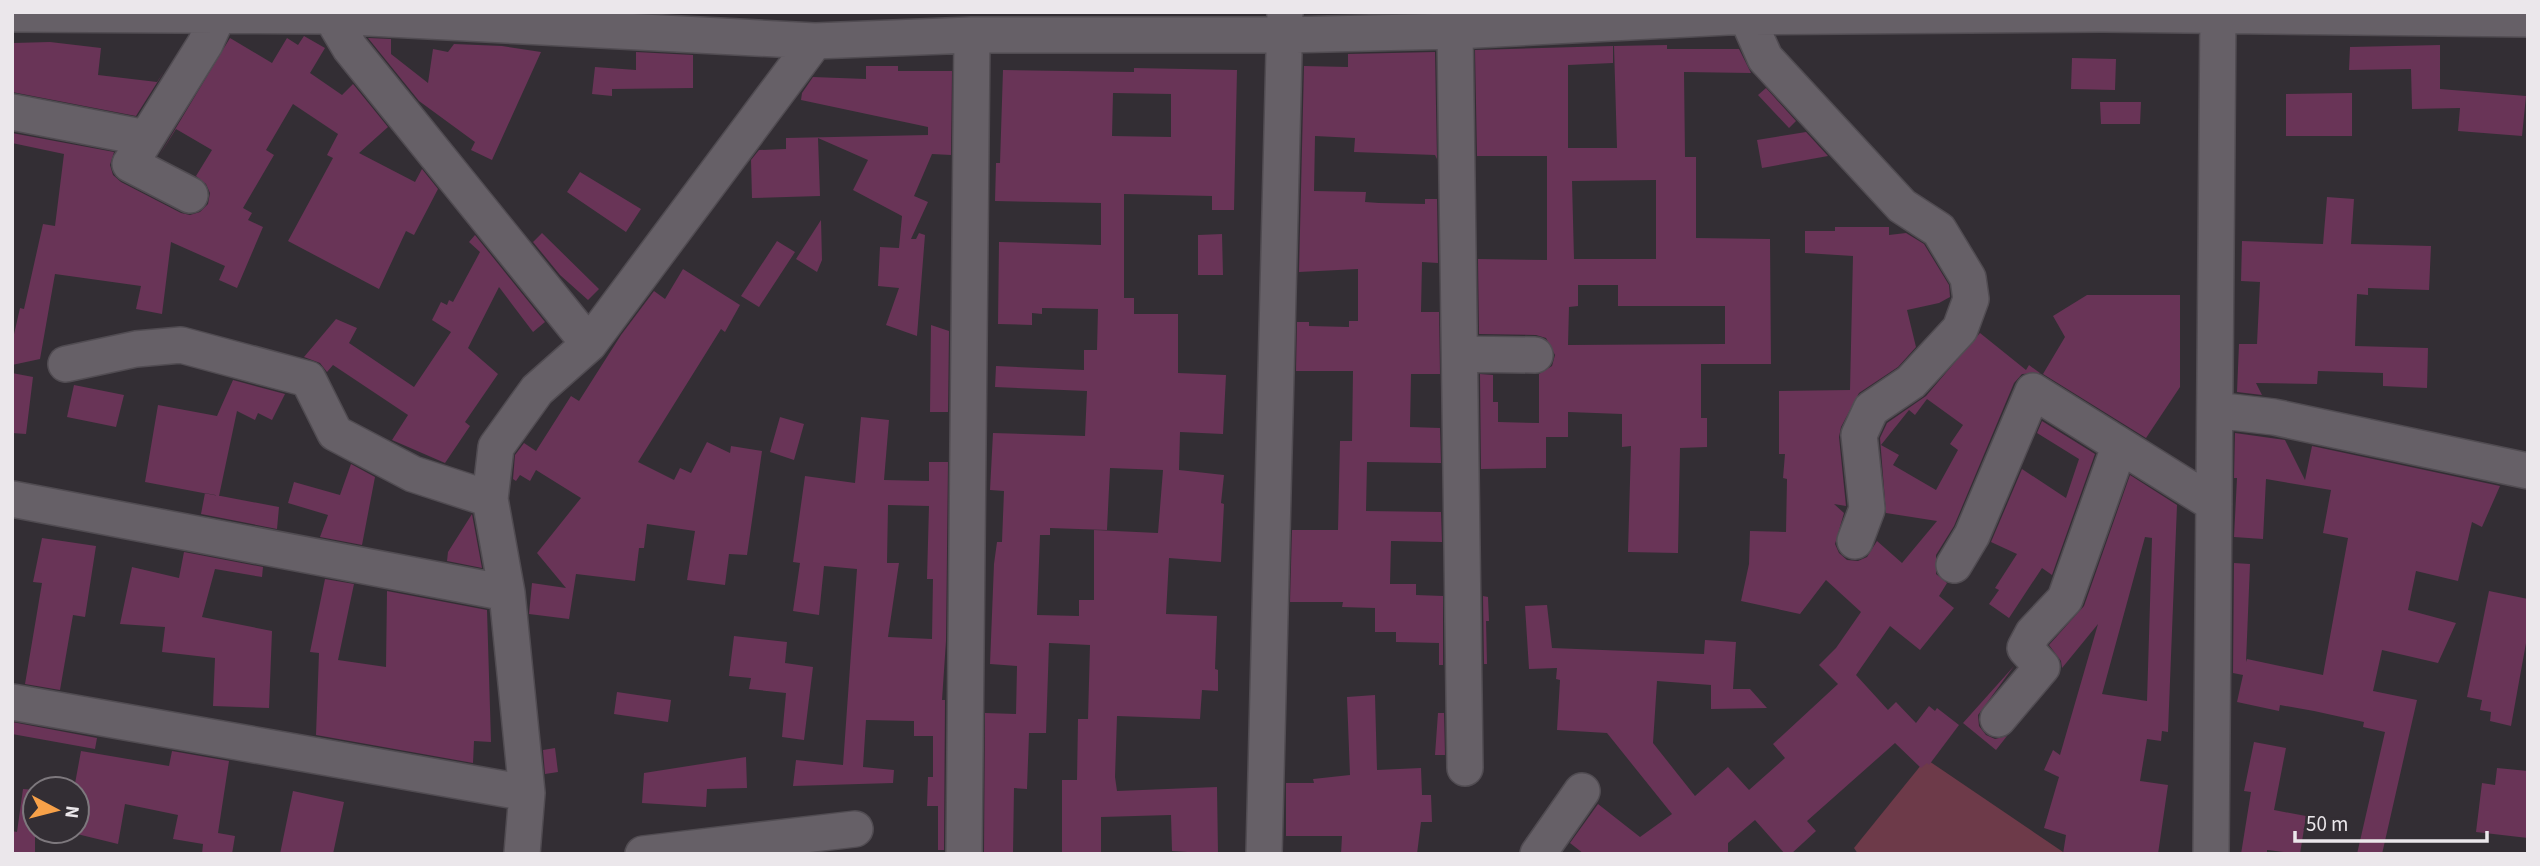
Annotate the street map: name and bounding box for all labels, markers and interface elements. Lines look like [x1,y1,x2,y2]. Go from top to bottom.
north arrow [21,775,91,845]
scale bar [2295,800,2488,844]
text: N [57,804,86,820]
text: 50 m [2306,809,2348,839]

